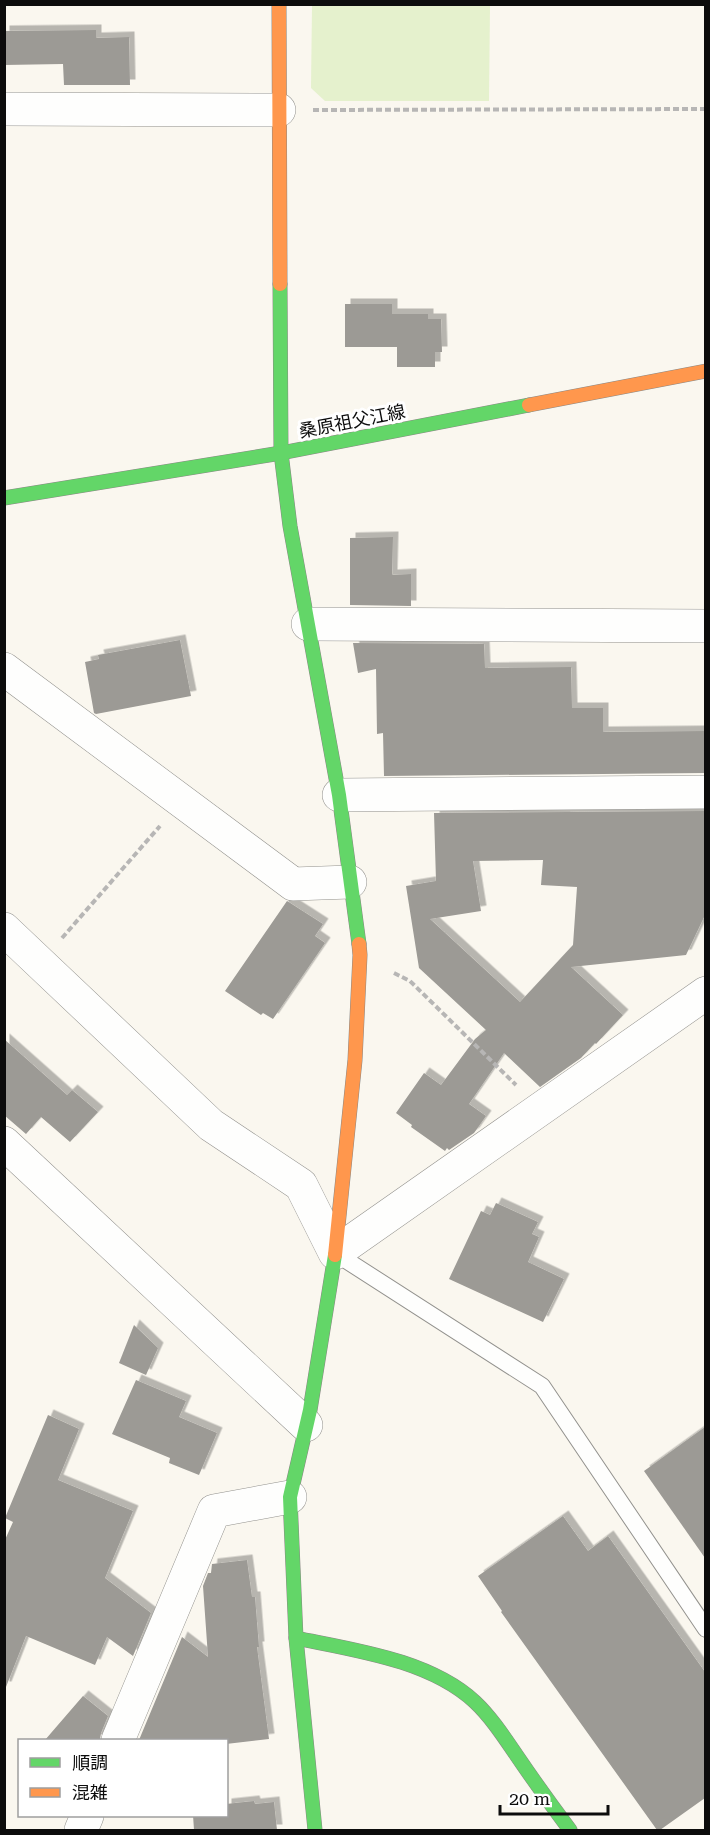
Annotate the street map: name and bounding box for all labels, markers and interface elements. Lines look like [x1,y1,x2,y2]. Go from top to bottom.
street label: 桑原祖父江線 [297,400,407,442]
legend [18,1739,228,1817]
text: 順調 [72,1752,108,1773]
scale bar [500,1778,608,1816]
text: 混雑 [72,1782,108,1803]
text: 20 m [509,1788,550,1809]

